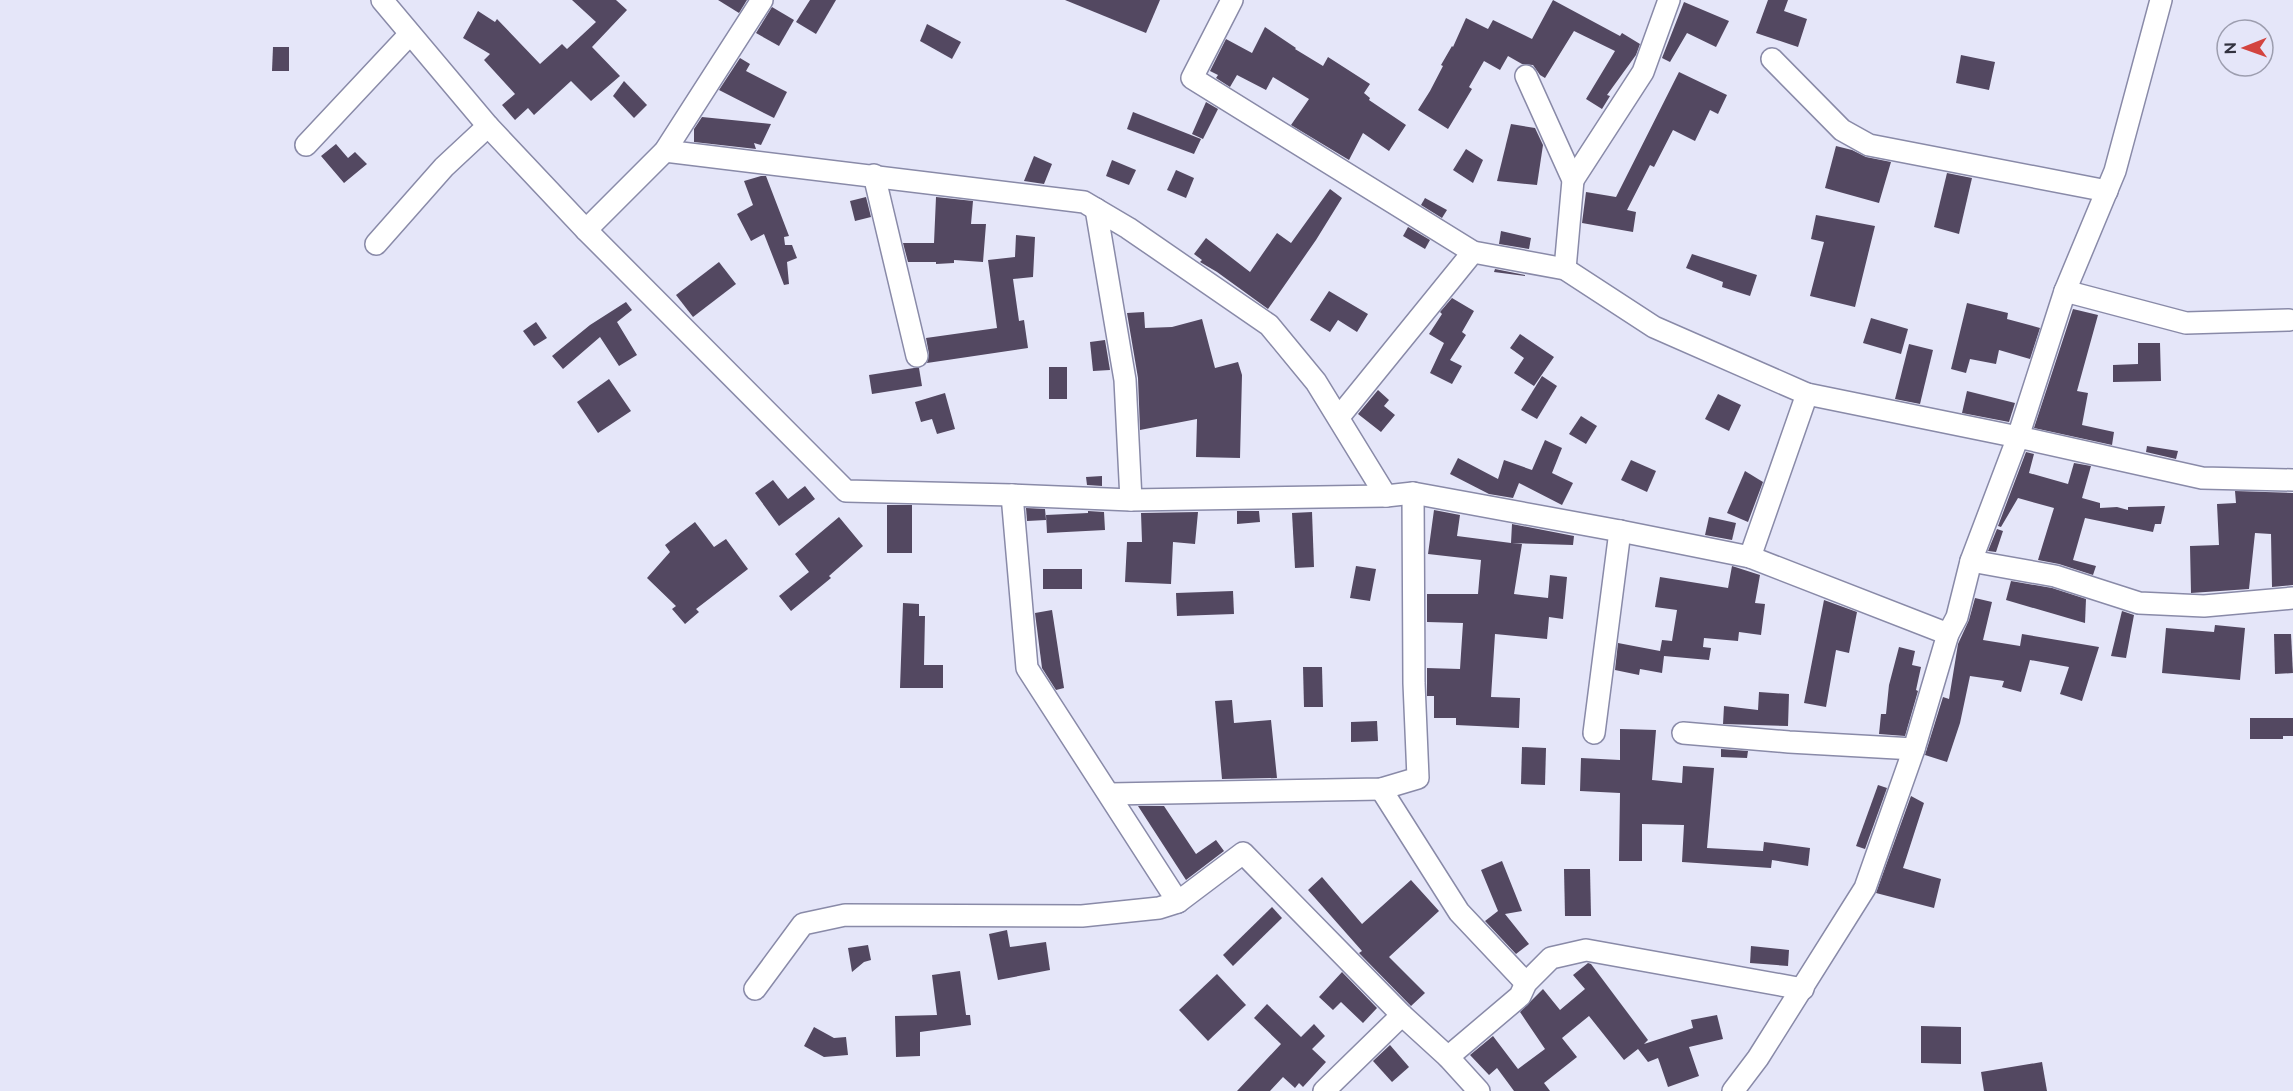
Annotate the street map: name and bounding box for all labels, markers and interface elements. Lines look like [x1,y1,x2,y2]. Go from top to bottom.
north arrow [2215,18,2275,78]
text: N [2221,42,2240,55]

